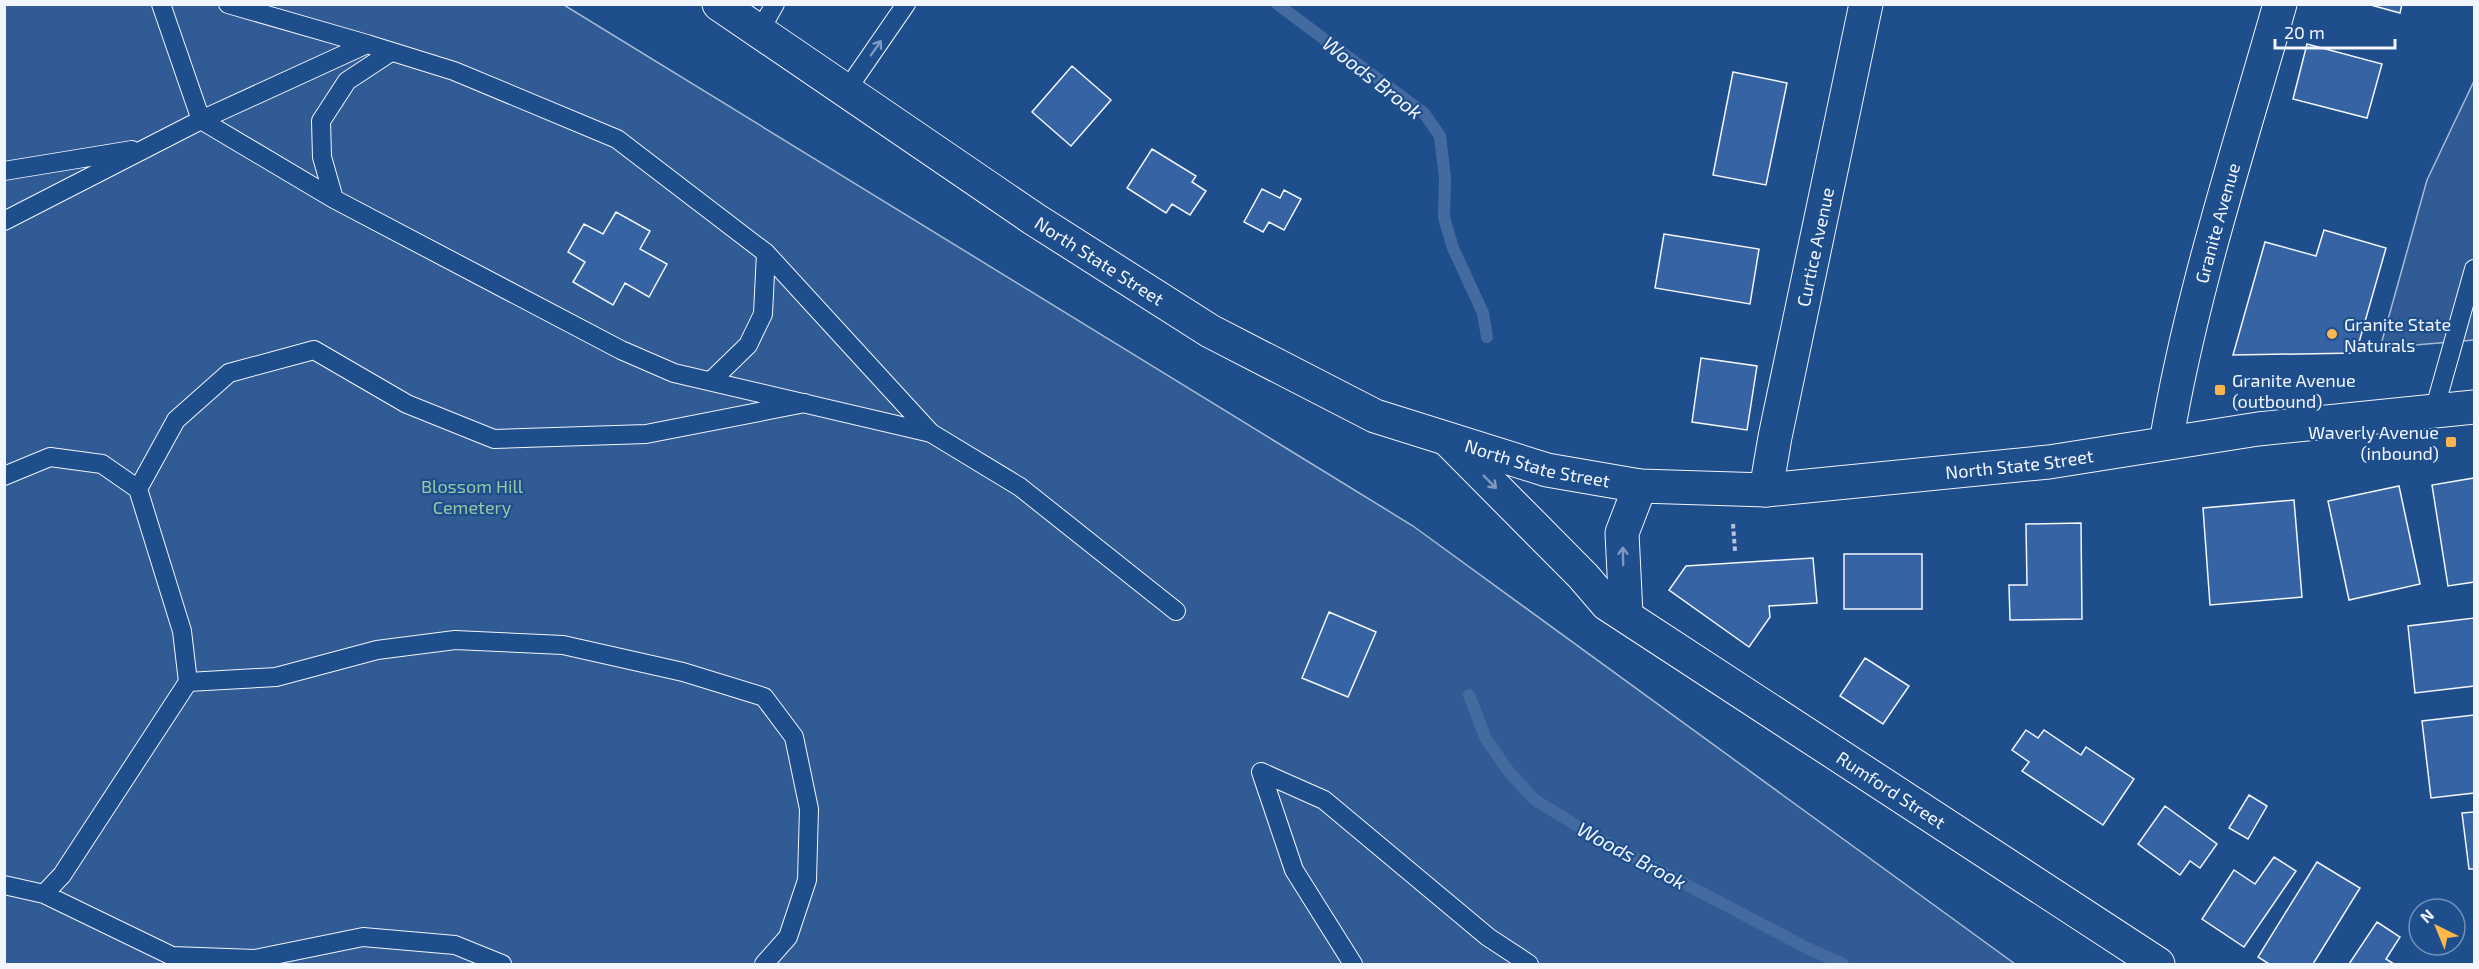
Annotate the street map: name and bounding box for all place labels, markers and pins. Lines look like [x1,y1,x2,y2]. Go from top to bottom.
place label: Granite State Naturals [2344,313,2451,356]
marker: Granite State Naturals [2325,327,2339,341]
place label: Granite Avenue (outbound) [2232,369,2356,412]
marker: Granite Avenue (outbound) [2213,383,2227,397]
place label: Waverly Avenue (inbound) [2308,421,2439,464]
marker: Waverly Avenue (inbound) [2444,435,2458,449]

